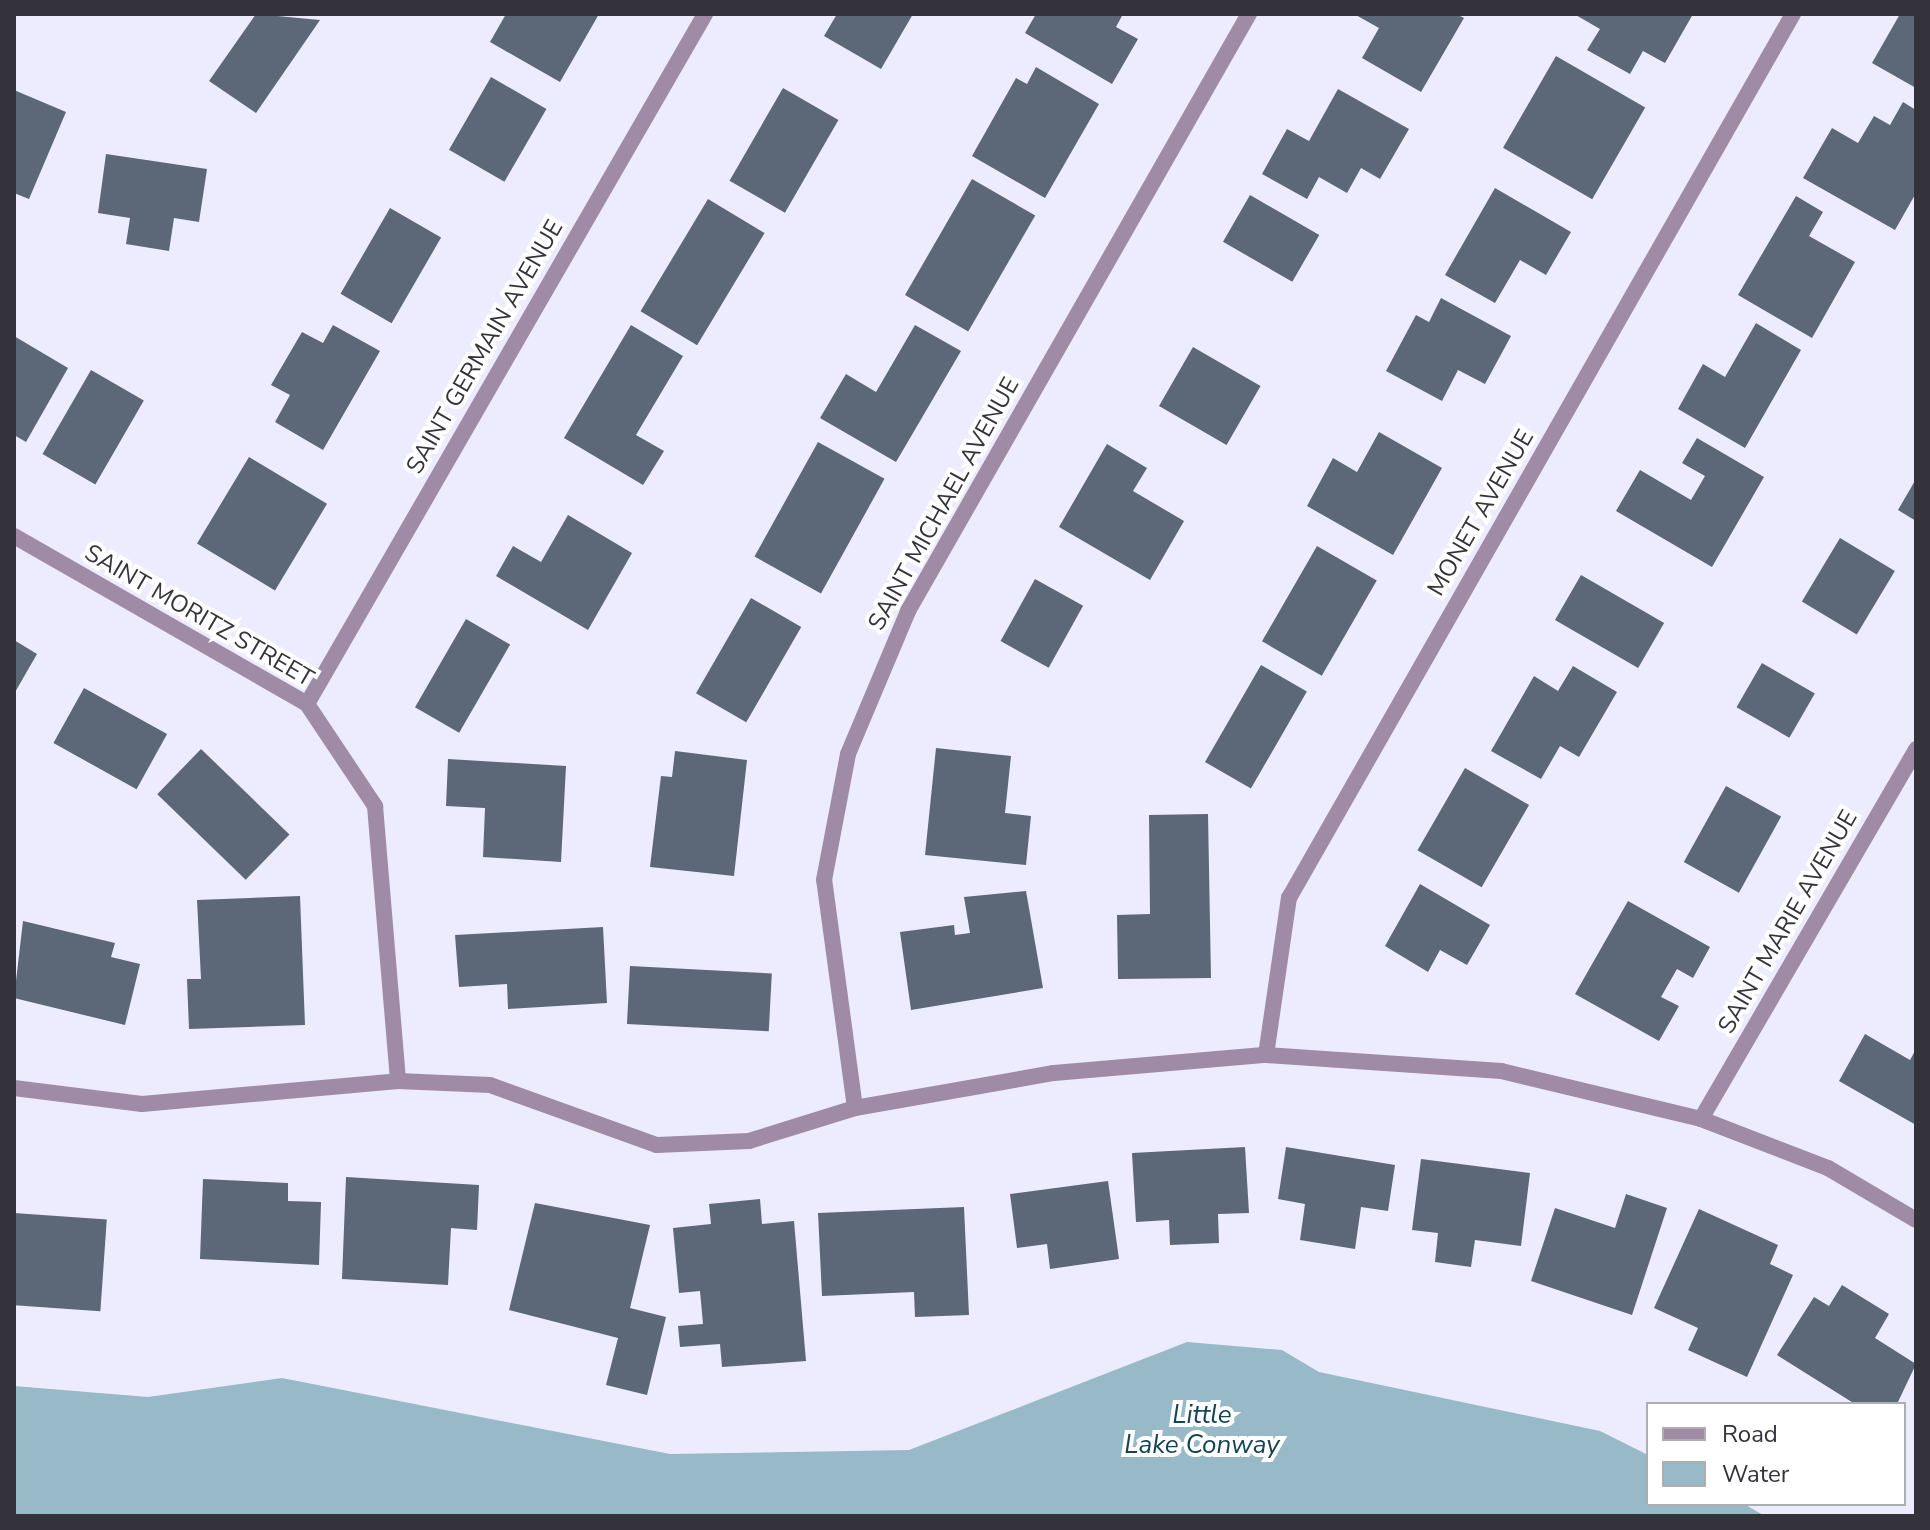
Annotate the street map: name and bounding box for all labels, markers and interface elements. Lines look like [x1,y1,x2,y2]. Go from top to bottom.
street label: SAINT GERMAIN AVENUE [400,215,570,479]
street label: SAINT MICHAEL AVENUE [862,373,1026,635]
street label: MONET AVENUE [1422,425,1540,601]
street label: SAINT MORITZ STREET [79,539,319,693]
street label: SAINT MARIE AVENUE [1712,805,1864,1039]
water label: Little Lake Conway [1124,1399,1280,1460]
legend [1646,1402,1906,1506]
text: Road [1722,1418,1778,1450]
text: Water [1722,1458,1789,1490]

